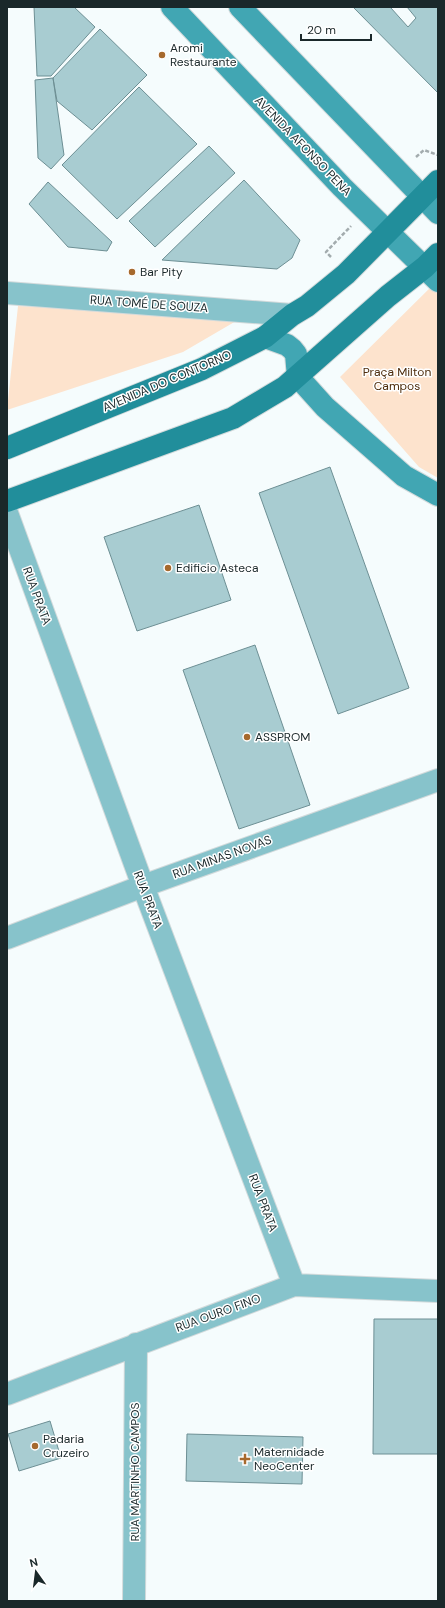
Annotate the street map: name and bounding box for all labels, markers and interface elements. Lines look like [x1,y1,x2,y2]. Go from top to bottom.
scale bar [301,16,371,42]
text: 20 m [307,22,336,38]
place label: Aromi Restaurante [170,40,237,70]
marker: Aromi Restaurante [157,50,167,60]
street label: AVENIDA AFONSO PENA [251,93,355,199]
place label: Bar Pity [140,264,183,280]
marker: Bar Pity [127,267,137,277]
street label: RUA TOMÉ DE SOUZA [89,292,209,316]
street label: AVENIDA DO CONTORNO [100,347,234,415]
park label: Praça Milton Campos [363,364,431,394]
place label: Edificio Asteca [176,560,258,576]
marker: Edificio Asteca [163,563,173,573]
street label: RUA PRATA [19,565,55,627]
place label: ASSPROM [255,729,310,745]
marker: ASSPROM [242,732,252,742]
street label: RUA MINAS NOVAS [170,832,274,882]
street label: RUA PRATA [130,869,166,931]
street label: RUA PRATA [245,1172,281,1234]
street label: RUA OURO FINO [173,1290,263,1336]
street label: RUA MARTINHO CAMPOS [127,1402,143,1542]
place label: Padaria Cruzeiro [43,1431,89,1461]
marker: Padaria Cruzeiro [30,1441,40,1451]
place label: Maternidade NeoCenter [254,1444,325,1474]
marker: Maternidade NeoCenter [239,1453,251,1465]
north arrow [16,1552,56,1592]
text: N [28,1555,39,1570]

